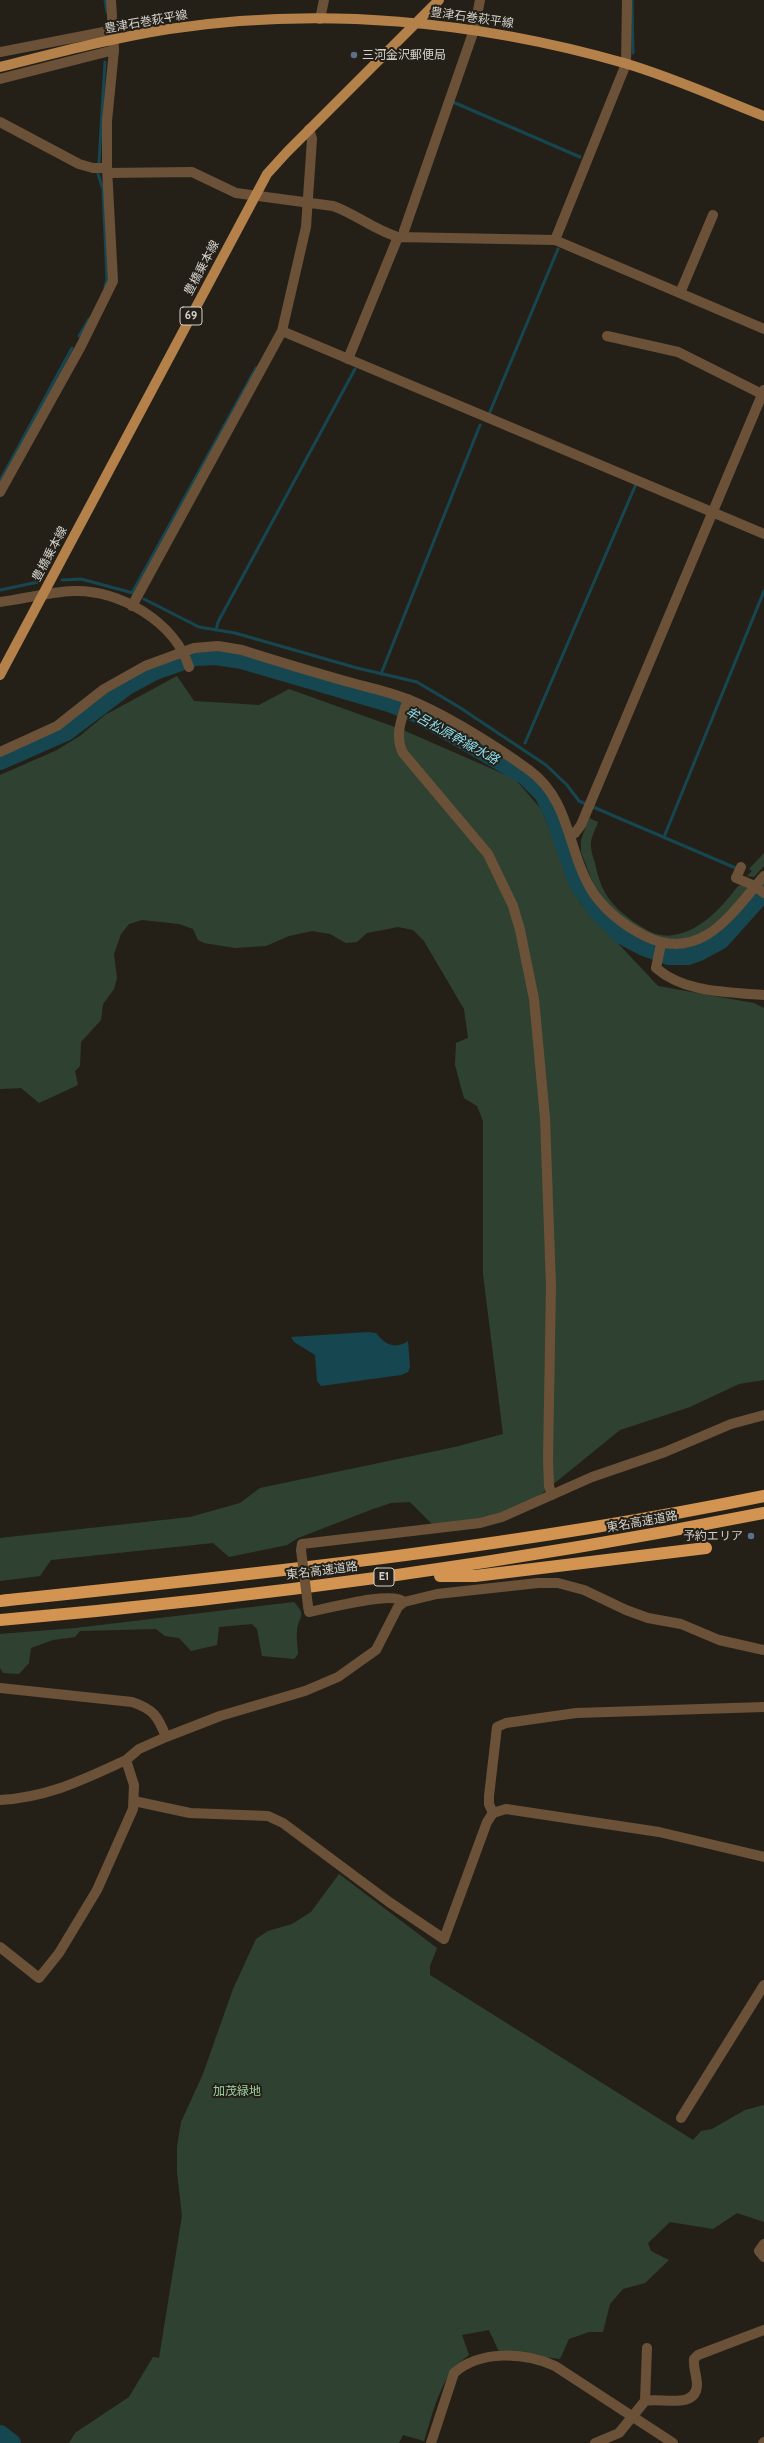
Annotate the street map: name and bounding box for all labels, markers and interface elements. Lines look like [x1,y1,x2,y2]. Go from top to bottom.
street label: 豊津石巻萩平線 [429,5,515,31]
street label: 豊津石巻萩平線 [103,8,189,36]
place label: 三河金沢郵便局 [362,48,446,62]
marker: 三河金沢郵便局 [349,50,359,60]
street label: 豊橋乗本線 [182,238,222,298]
road number: 69 [180,307,202,325]
street label: 豊橋乗本線 [30,524,70,584]
water label: 牟呂松原幹線水路 [403,704,501,768]
street label: 東名高速道路 [605,1509,679,1535]
place label: 予約エリア [683,1529,743,1543]
marker: 予約エリア [746,1531,756,1541]
street label: 東名高速道路 [285,1559,359,1583]
road number: E1 [374,1568,394,1586]
park label: 加茂緑地 [213,2084,261,2098]

